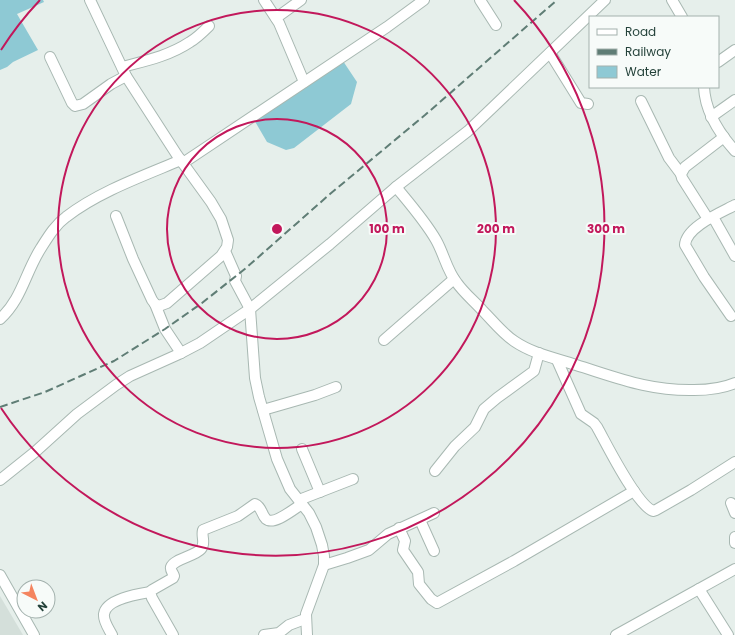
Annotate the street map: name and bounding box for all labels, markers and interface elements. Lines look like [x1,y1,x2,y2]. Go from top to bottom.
legend [589,16,719,88]
text: Road [625,23,656,40]
text: Railway [625,43,671,60]
text: Water [625,63,662,80]
text: 100 m [369,220,405,237]
text: 200 m [477,220,515,237]
text: 300 m [587,220,625,237]
centre of rings [270,222,284,236]
north arrow [16,579,56,619]
text: N [34,598,51,615]

